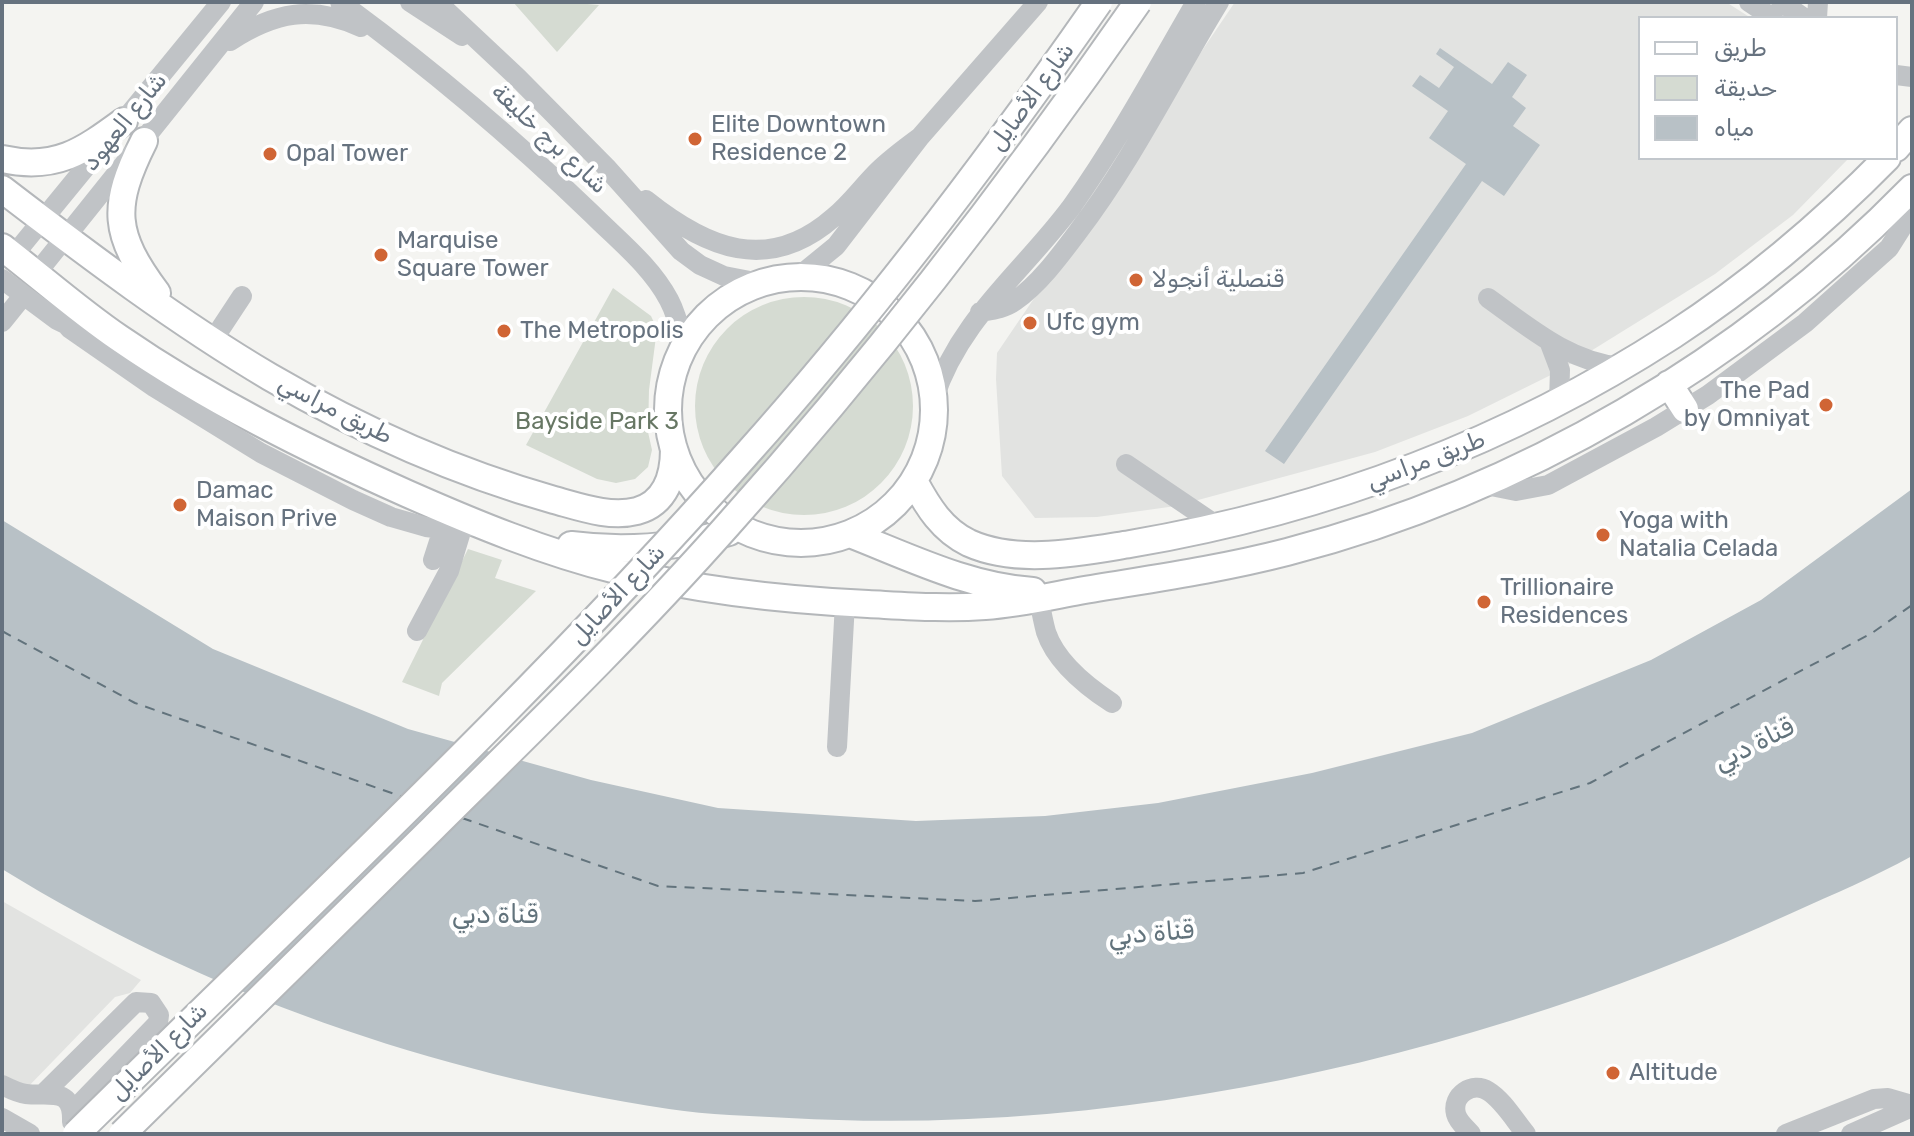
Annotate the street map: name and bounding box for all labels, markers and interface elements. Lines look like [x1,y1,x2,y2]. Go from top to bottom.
legend [1638,16,1898,160]
text: طريق [1714,34,1767,62]
street label: شارع الأصايل [983,37,1081,157]
street label: شارع العهود [76,67,174,177]
text: حديقة [1714,74,1777,102]
street label: شارع برج خليفة [485,78,613,200]
place label: Elite Downtown Residence 2 [711,111,886,167]
text: مياه [1714,114,1754,142]
marker: Elite Downtown Residence 2 [686,130,704,148]
place label: Opal Tower [286,140,408,168]
marker: Opal Tower [261,145,279,163]
place label: Marquise Square Tower [397,227,549,283]
marker: Marquise Square Tower [372,246,390,264]
place label: قنصلية أنجولا [1152,266,1284,294]
marker: قنصلية أنجولا [1127,271,1145,289]
place label: Ufc gym [1046,309,1140,337]
marker: Ufc gym [1021,314,1039,332]
place label: The Metropolis [520,317,684,345]
marker: The Metropolis [495,322,513,340]
street label: طريق مراسي [273,369,397,451]
place label: The Pad by Omniyat [1684,377,1810,433]
marker: The Pad by Omniyat [1817,396,1835,414]
park label: Bayside Park 3 [515,408,679,436]
street label: طريق مراسي [1363,425,1489,497]
place label: Damac Maison Prive [196,477,337,533]
marker: Damac Maison Prive [171,496,189,514]
place label: Yoga with Natalia Celada [1619,507,1778,563]
marker: Yoga with Natalia Celada [1594,526,1612,544]
street label: شارع الأصايل [564,539,672,651]
place label: Trillionaire Residences [1500,574,1628,630]
marker: Trillionaire Residences [1475,593,1493,611]
water label: قناة دبي [1708,712,1800,778]
water label: قناة دبي [452,899,538,931]
water label: قناة دبي [1107,915,1195,953]
street label: شارع الأصايل [104,997,214,1107]
place label: Altitude [1629,1059,1718,1087]
marker: Altitude [1604,1064,1622,1082]

